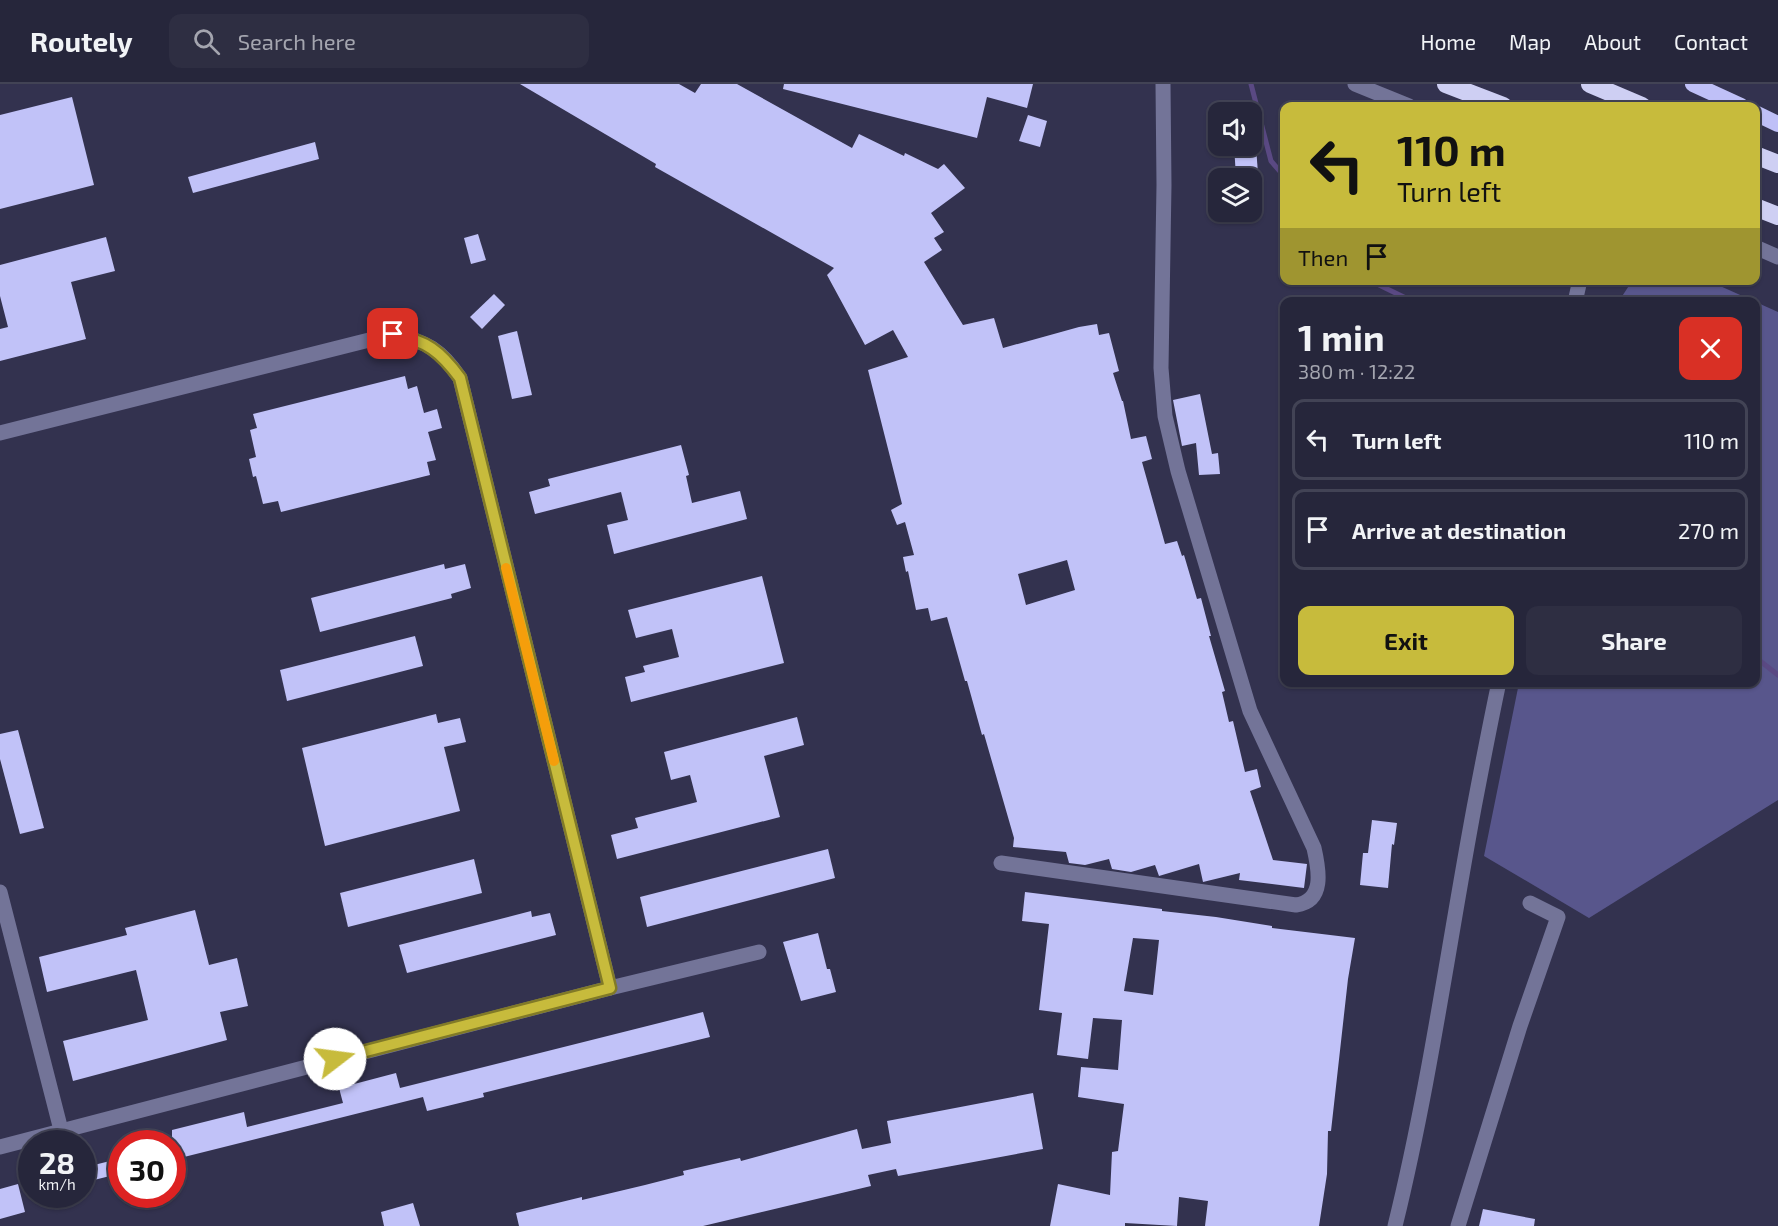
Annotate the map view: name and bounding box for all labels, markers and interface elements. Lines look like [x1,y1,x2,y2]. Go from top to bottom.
search box [169,14,589,68]
text: Routely [30,24,133,58]
icon: search [190,25,223,58]
text: Search here [238,28,356,54]
text: Home [1420,29,1476,54]
text: Map [1509,29,1551,54]
text: About [1584,29,1641,54]
text: Contact [1674,29,1748,54]
map controls [1208,102,1262,222]
button: sound [1208,102,1262,156]
text: 110 m [1397,124,1506,174]
icon: left [1298,126,1376,204]
button: layers [1208,168,1262,222]
text: Turn left [1397,175,1501,207]
icon: arrive [1360,240,1393,273]
text: Then [1298,244,1348,270]
pin [367,308,418,359]
text: 1 min [1298,315,1385,358]
icon: arrive [376,317,409,350]
button: close [1679,317,1742,380]
text: 380 m · 12:22 [1298,359,1415,383]
icon: left [1301,423,1334,456]
text: Turn left [1352,427,1441,453]
text: 110 m [1684,427,1739,453]
icon: arrive [1301,513,1334,546]
text: Arrive at destination [1352,517,1566,543]
text: 270 m [1678,517,1739,543]
button: Exit [1298,606,1514,675]
button: Share [1526,606,1742,675]
position arrow [303,1027,367,1091]
speed limit sign: 30 [108,1130,186,1208]
text: 28 [39,1144,75,1180]
text: km/h [38,1175,76,1193]

